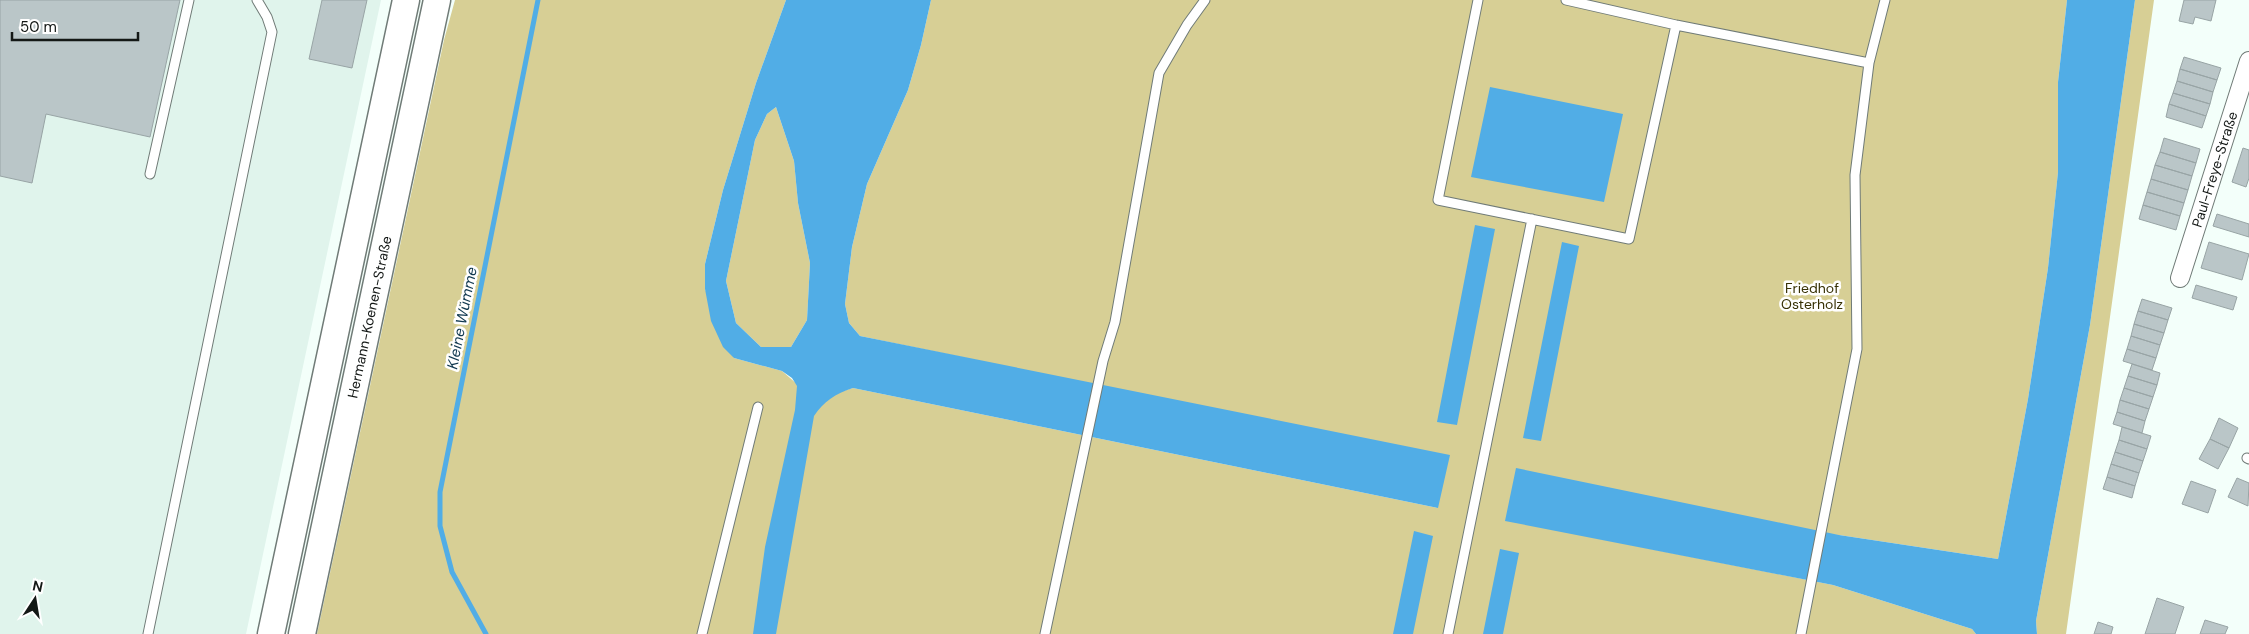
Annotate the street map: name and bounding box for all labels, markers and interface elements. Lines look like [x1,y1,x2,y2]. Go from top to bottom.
scale bar [12,10,139,42]
text: 50 m [20,17,57,37]
street label: Paul-Freye-Straße [2188,109,2241,229]
street label: Hermann-Koenen-Straße [343,234,396,400]
water label: Kleine Wümme [442,265,482,371]
park label: Friedhof Osterholz [1781,279,1843,313]
north arrow [10,574,60,624]
text: N [31,576,45,596]

